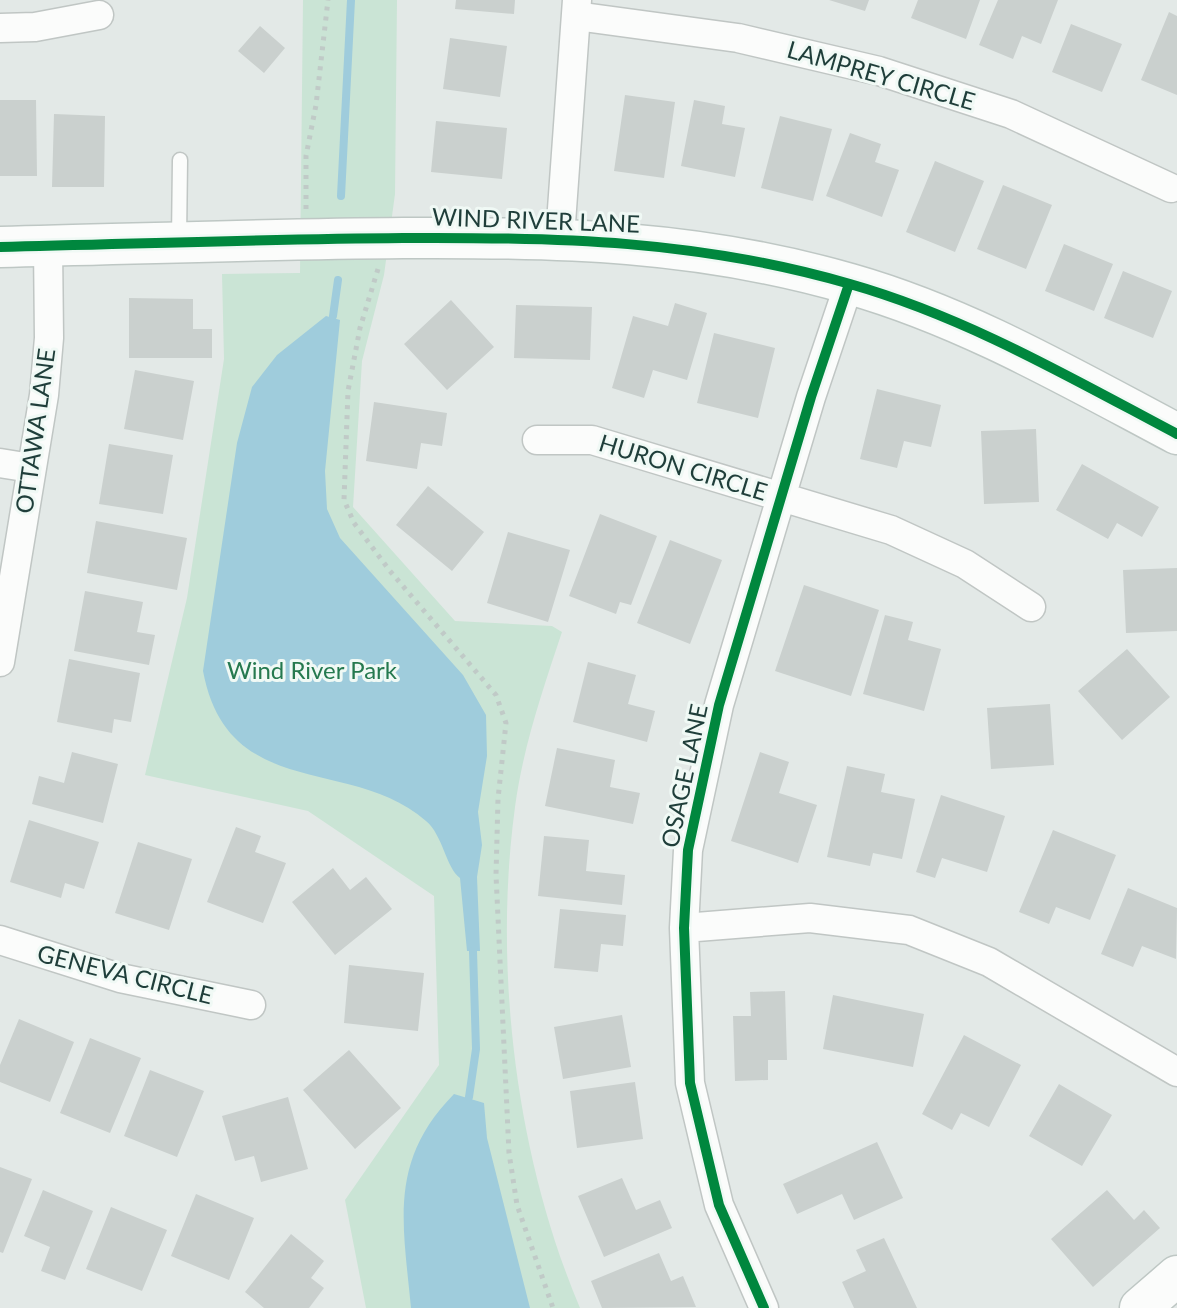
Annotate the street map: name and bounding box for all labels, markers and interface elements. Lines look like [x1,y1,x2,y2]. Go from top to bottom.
street label: LAMPREY CIRCLE [784,34,979,115]
street label: WIND RIVER LANE [432,201,641,238]
street label: OTTAWA LANE [9,346,60,515]
street label: HURON CIRCLE [596,427,771,506]
park label: Wind River Park [227,655,398,684]
street label: OSAGE LANE [654,701,713,850]
street label: GENEVA CIRCLE [35,938,216,1009]

